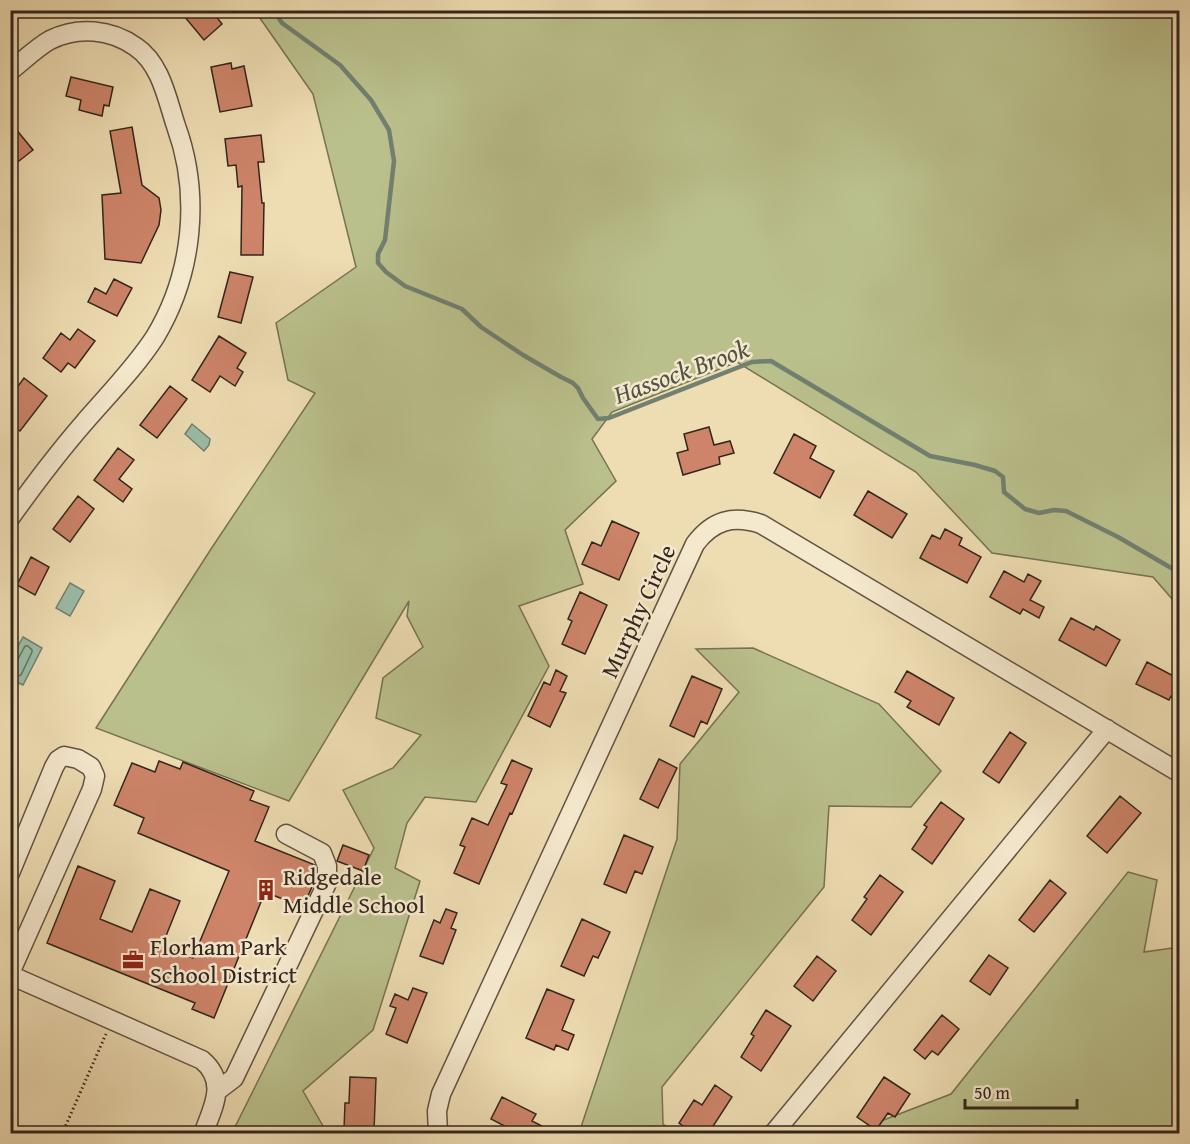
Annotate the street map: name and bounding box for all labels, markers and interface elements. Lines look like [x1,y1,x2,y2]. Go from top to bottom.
water label: Hassock Brook [607,328,754,414]
street label: Murphy Circle [592,538,684,684]
place label: Ridgedale Middle School [283,859,425,922]
building icon: Ridgedale Middle School [254,878,278,902]
place label: Florham Park School District [150,929,298,992]
office icon: Florham Park School District [121,948,145,972]
scale bar [965,1072,1078,1110]
text: 50 m [974,1079,1010,1106]

